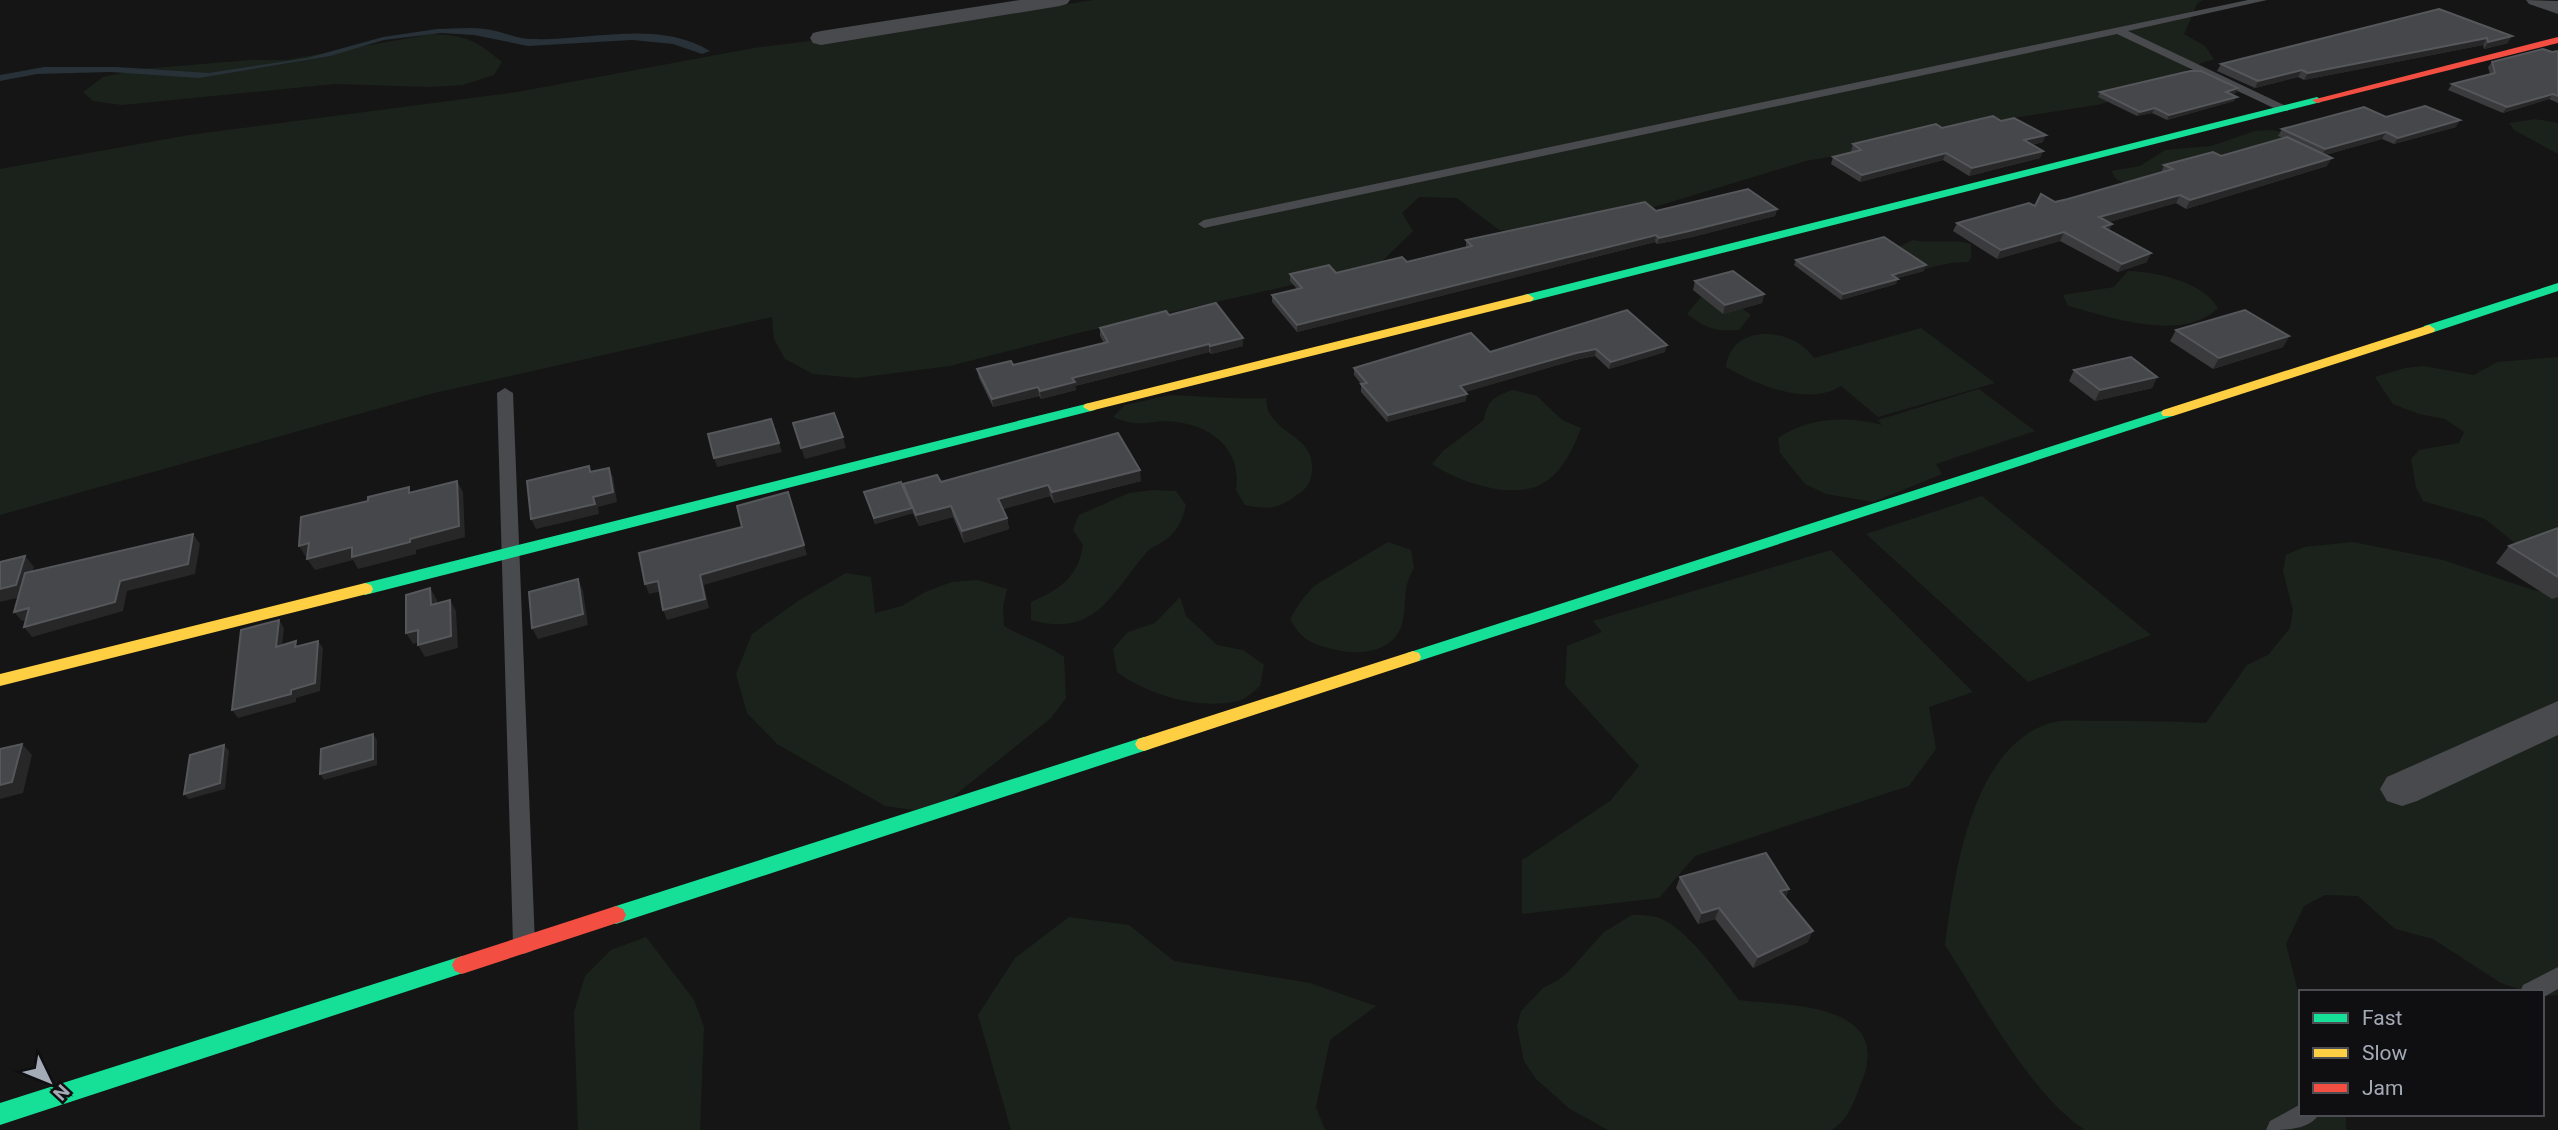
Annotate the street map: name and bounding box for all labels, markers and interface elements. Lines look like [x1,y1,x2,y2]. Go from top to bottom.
legend [2299,990,2544,1116]
text: Fast [2362,1006,2403,1030]
text: Slow [2362,1041,2408,1065]
north arrow [14,1046,84,1116]
text: Jam [2362,1076,2403,1100]
text: N [48,1080,74,1105]

